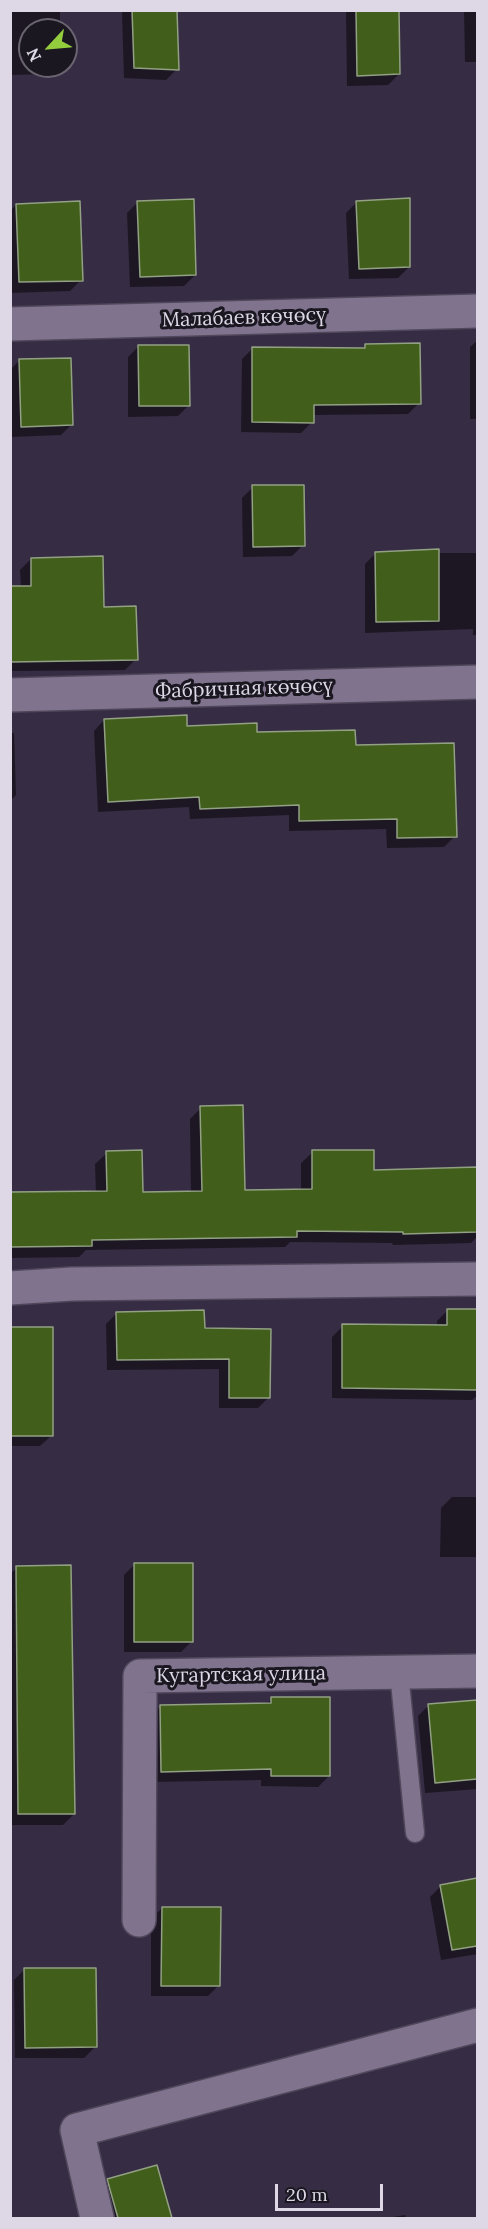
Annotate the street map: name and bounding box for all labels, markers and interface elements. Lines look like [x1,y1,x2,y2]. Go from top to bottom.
north arrow [18,18,78,78]
text: N [22,45,45,65]
street label: Малабаев көчөсү [161,303,327,333]
street label: Фабричная көчөсү [155,674,333,704]
street label: Кугартская улица [156,1662,326,1688]
scale bar [278,2172,386,2210]
text: 20 m [286,2183,328,2206]

